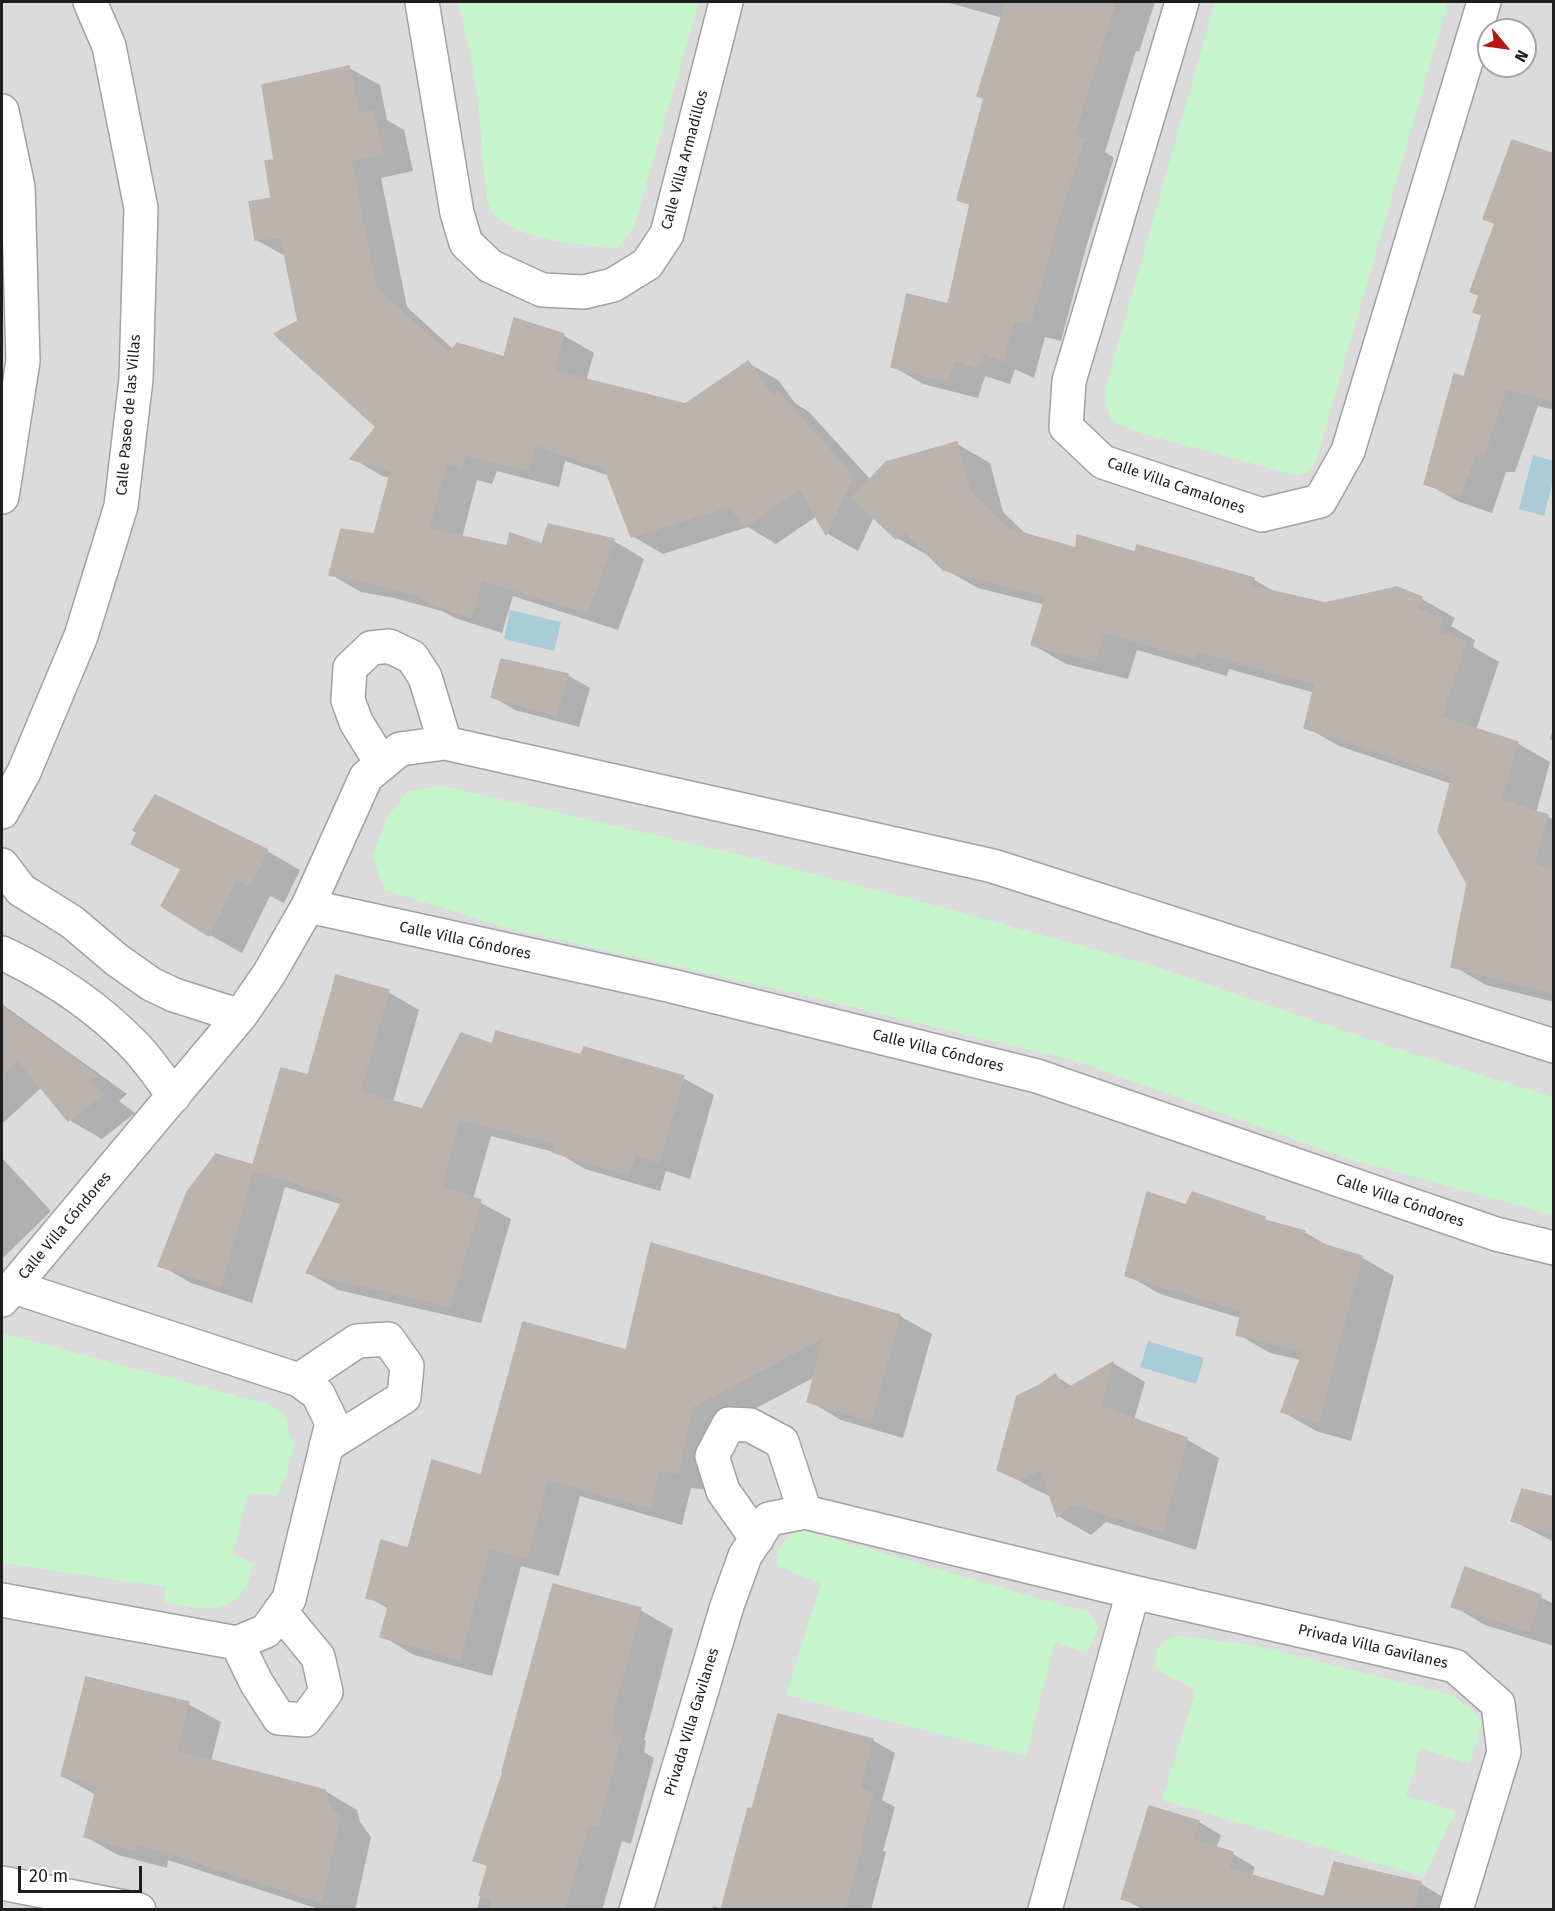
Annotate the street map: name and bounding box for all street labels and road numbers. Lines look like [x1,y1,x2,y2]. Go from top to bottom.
street label: Calle Villa Armadillos [658,88,712,232]
street label: Calle Paseo de las Villas [113,334,145,496]
street label: Calle Villa Camalones [1105,454,1247,518]
street label: Calle Villa Cóndores [397,918,533,964]
street label: Calle Villa Cóndores [871,1026,1005,1076]
street label: Calle Villa Cóndores [15,1169,115,1283]
street label: Calle Villa Cóndores [1334,1171,1466,1231]
street label: Privada Villa Gavilanes [1296,1621,1450,1673]
street label: Privada Villa Gavilanes [661,1646,723,1798]

